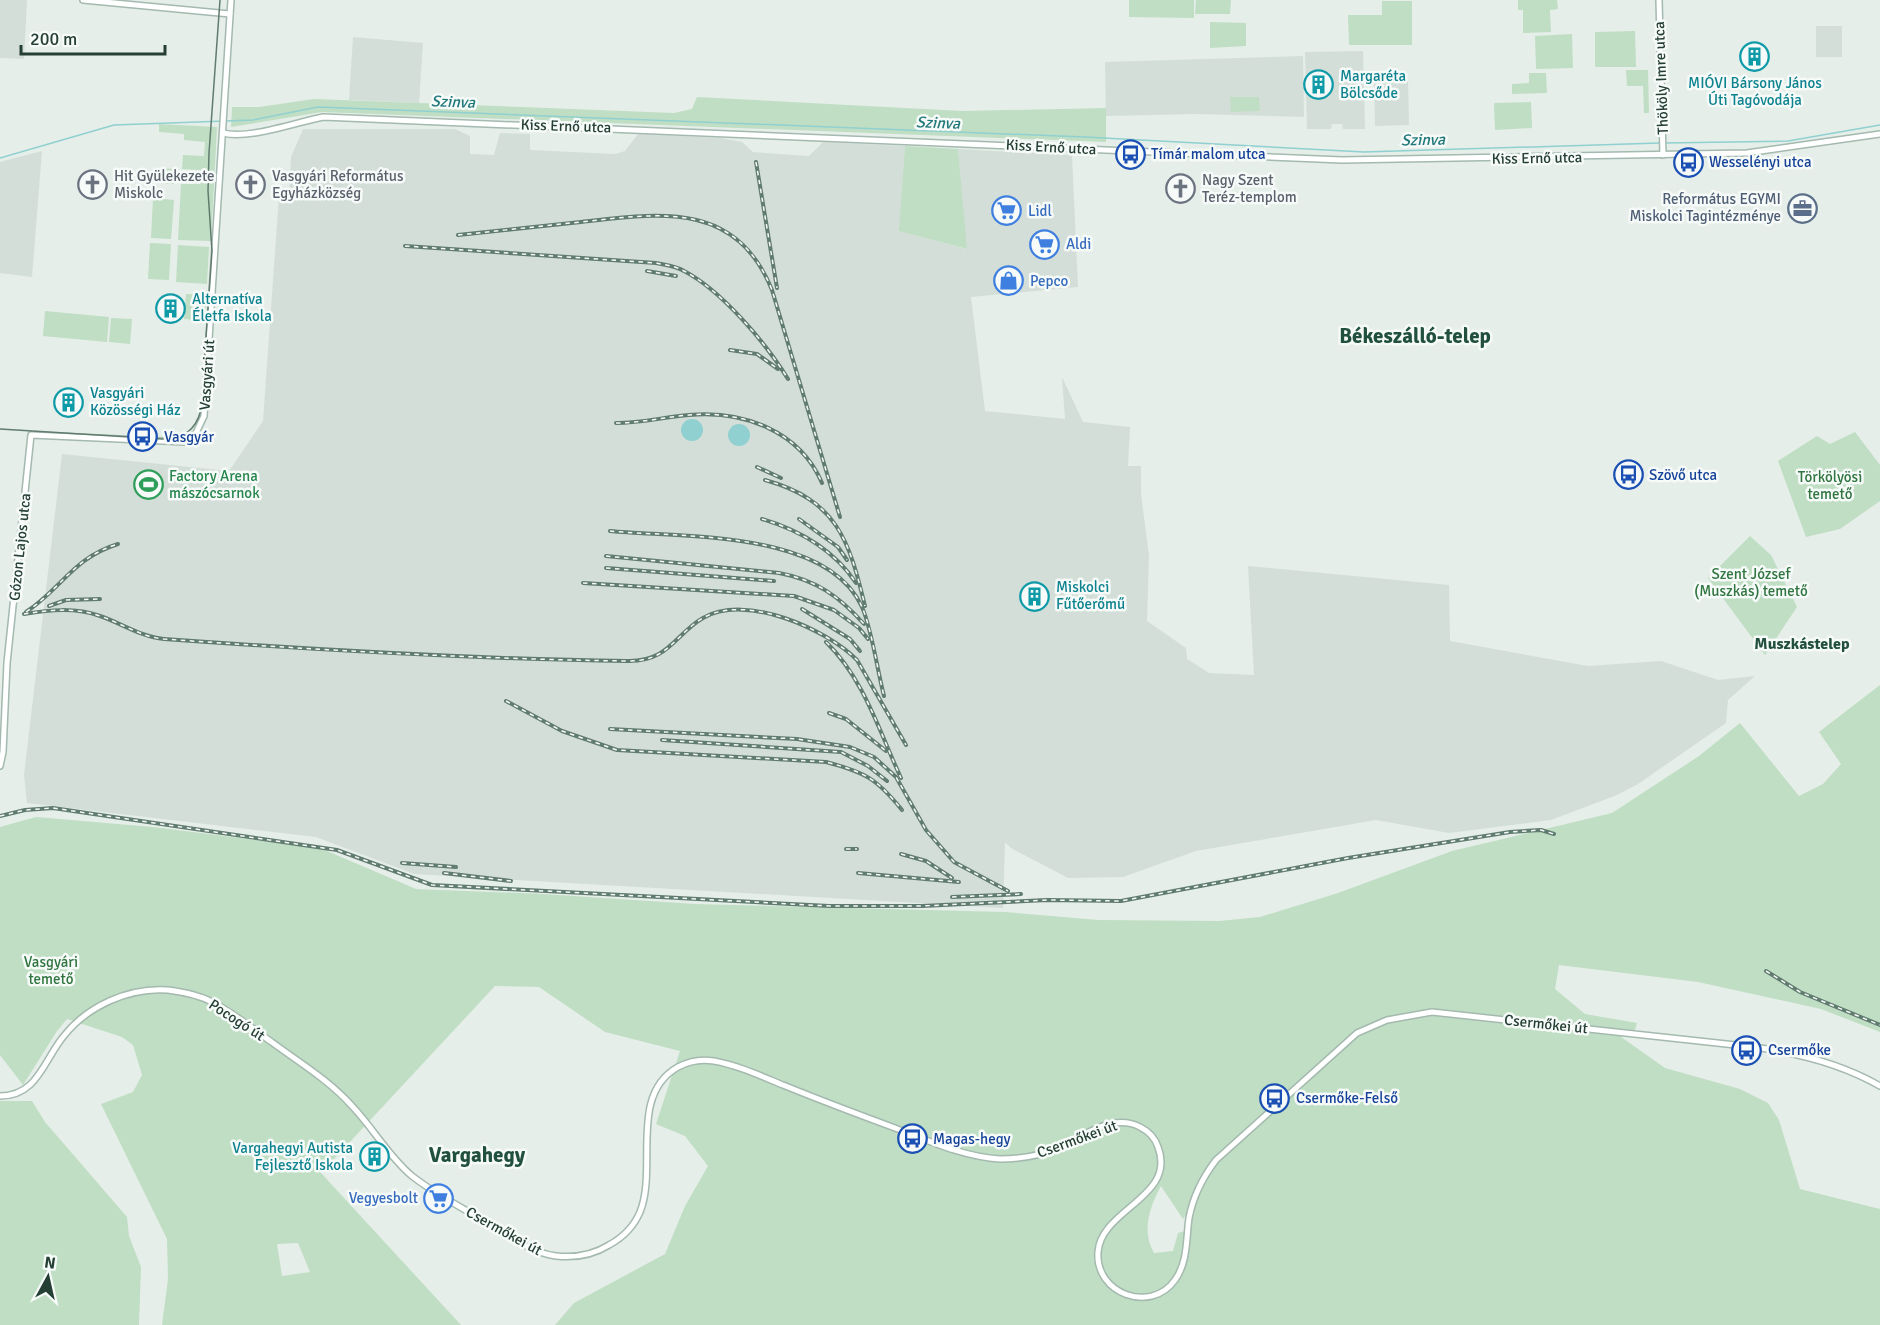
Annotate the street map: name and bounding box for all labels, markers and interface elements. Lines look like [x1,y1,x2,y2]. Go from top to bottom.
scale bar [21,18,165,56]
street label: Thököly Imre utca [1650,21,1672,135]
text: 200 m [30,28,77,50]
building icon: MIÓVI Bársony János Úti Tagóvodája [1739,40,1771,72]
place label: Margaréta Bölcsőde [1340,67,1406,102]
building icon: Margaréta Bölcsőde [1303,69,1335,101]
place label: MIÓVI Bársony János Úti Tagóvodája [1688,73,1822,109]
water label: Szinva [431,91,476,113]
water label: Szinva [916,112,961,134]
street label: Kiss Ernő utca [520,115,612,137]
water label: Szinva [1401,130,1446,150]
street label: Kiss Ernő utca [1005,136,1097,158]
bus stop icon: Tímár malom utca [1114,138,1146,170]
place label: Tímár malom utca [1151,145,1266,163]
bus stop icon: Wesselényi utca [1672,146,1704,178]
street label: Kiss Ernő utca [1491,148,1583,168]
place label: Wesselényi utca [1709,153,1812,171]
place label: Hit Gyülekezete Miskolc [114,167,215,202]
place label: Vasgyári Református Egyházközség [272,167,404,202]
church icon: Hit Gyülekezete Miskolc [77,169,109,201]
church icon: Vasgyári Református Egyházközség [235,169,267,201]
place label: Nagy Szent Teréz-templom [1202,171,1297,206]
church icon: Nagy Szent Teréz-templom [1165,173,1197,205]
place label: Református EGYMI Miskolci Tagintézménye [1629,190,1781,225]
office icon: Református EGYMI Miskolci Tagintézménye [1786,192,1818,224]
supermarket icon: Lidl [991,195,1023,227]
place label: Lidl [1028,202,1052,220]
supermarket icon: Aldi [1029,228,1061,260]
place label: Aldi [1066,235,1091,253]
shop icon: Pepco [993,265,1025,297]
place label: Pepco [1030,272,1069,290]
place label: Alternatíva Életfa Iskola [192,290,272,325]
building icon: Alternatíva Életfa Iskola [155,292,187,324]
district label: Békeszálló-telep [1339,323,1491,349]
street label: Vasgyári út [196,339,218,411]
place label: Vasgyári Közösségi Ház [90,384,181,419]
building icon: Vasgyári Közösségi Ház [53,386,85,418]
bus stop icon: Vasgyár [127,421,159,453]
place label: Vasgyár [164,428,215,446]
bus stop icon: Szövő utca [1612,459,1644,491]
place label: Szövő utca [1649,466,1717,484]
place label: Factory Arena mászócsarnok [169,467,260,502]
park label: Törkölyösi temető [1798,468,1862,503]
sports icon: Factory Arena mászócsarnok [132,469,164,501]
street label: Gózon Lajos utca [5,492,35,602]
park label: Szent József (Muszkás) temető [1694,565,1808,600]
place label: Miskolci Fűtőerőmű [1056,578,1125,613]
building icon: Miskolci Fűtőerőmű [1019,580,1051,612]
district label: Muszkástelep [1754,634,1850,654]
park label: Vasgyári temető [24,953,78,988]
street label: Pocogó út [206,995,268,1045]
street label: Csermőkei út [1503,1011,1589,1037]
bus stop icon: Csermőke [1731,1034,1763,1066]
place label: Csermőke [1768,1041,1831,1059]
bus stop icon: Csermőke-Felső [1259,1082,1291,1114]
place label: Csermőke-Felső [1296,1089,1398,1107]
street label: Csermőkei út [1034,1116,1120,1162]
bus stop icon: Magas-hegy [896,1123,928,1155]
place label: Magas-hegy [933,1130,1011,1148]
place label: Vargahegyi Autista Fejlesztő Iskola [232,1139,353,1174]
building icon: Vargahegyi Autista Fejlesztő Iskola [358,1141,390,1173]
district label: Vargahegy [429,1142,526,1168]
supermarket icon: Vegyesbolt [423,1182,455,1214]
place label: Vegyesbolt [349,1189,418,1207]
street label: Csermőkei út [463,1203,545,1259]
north arrow [18,1247,78,1307]
text: N [43,1252,57,1274]

